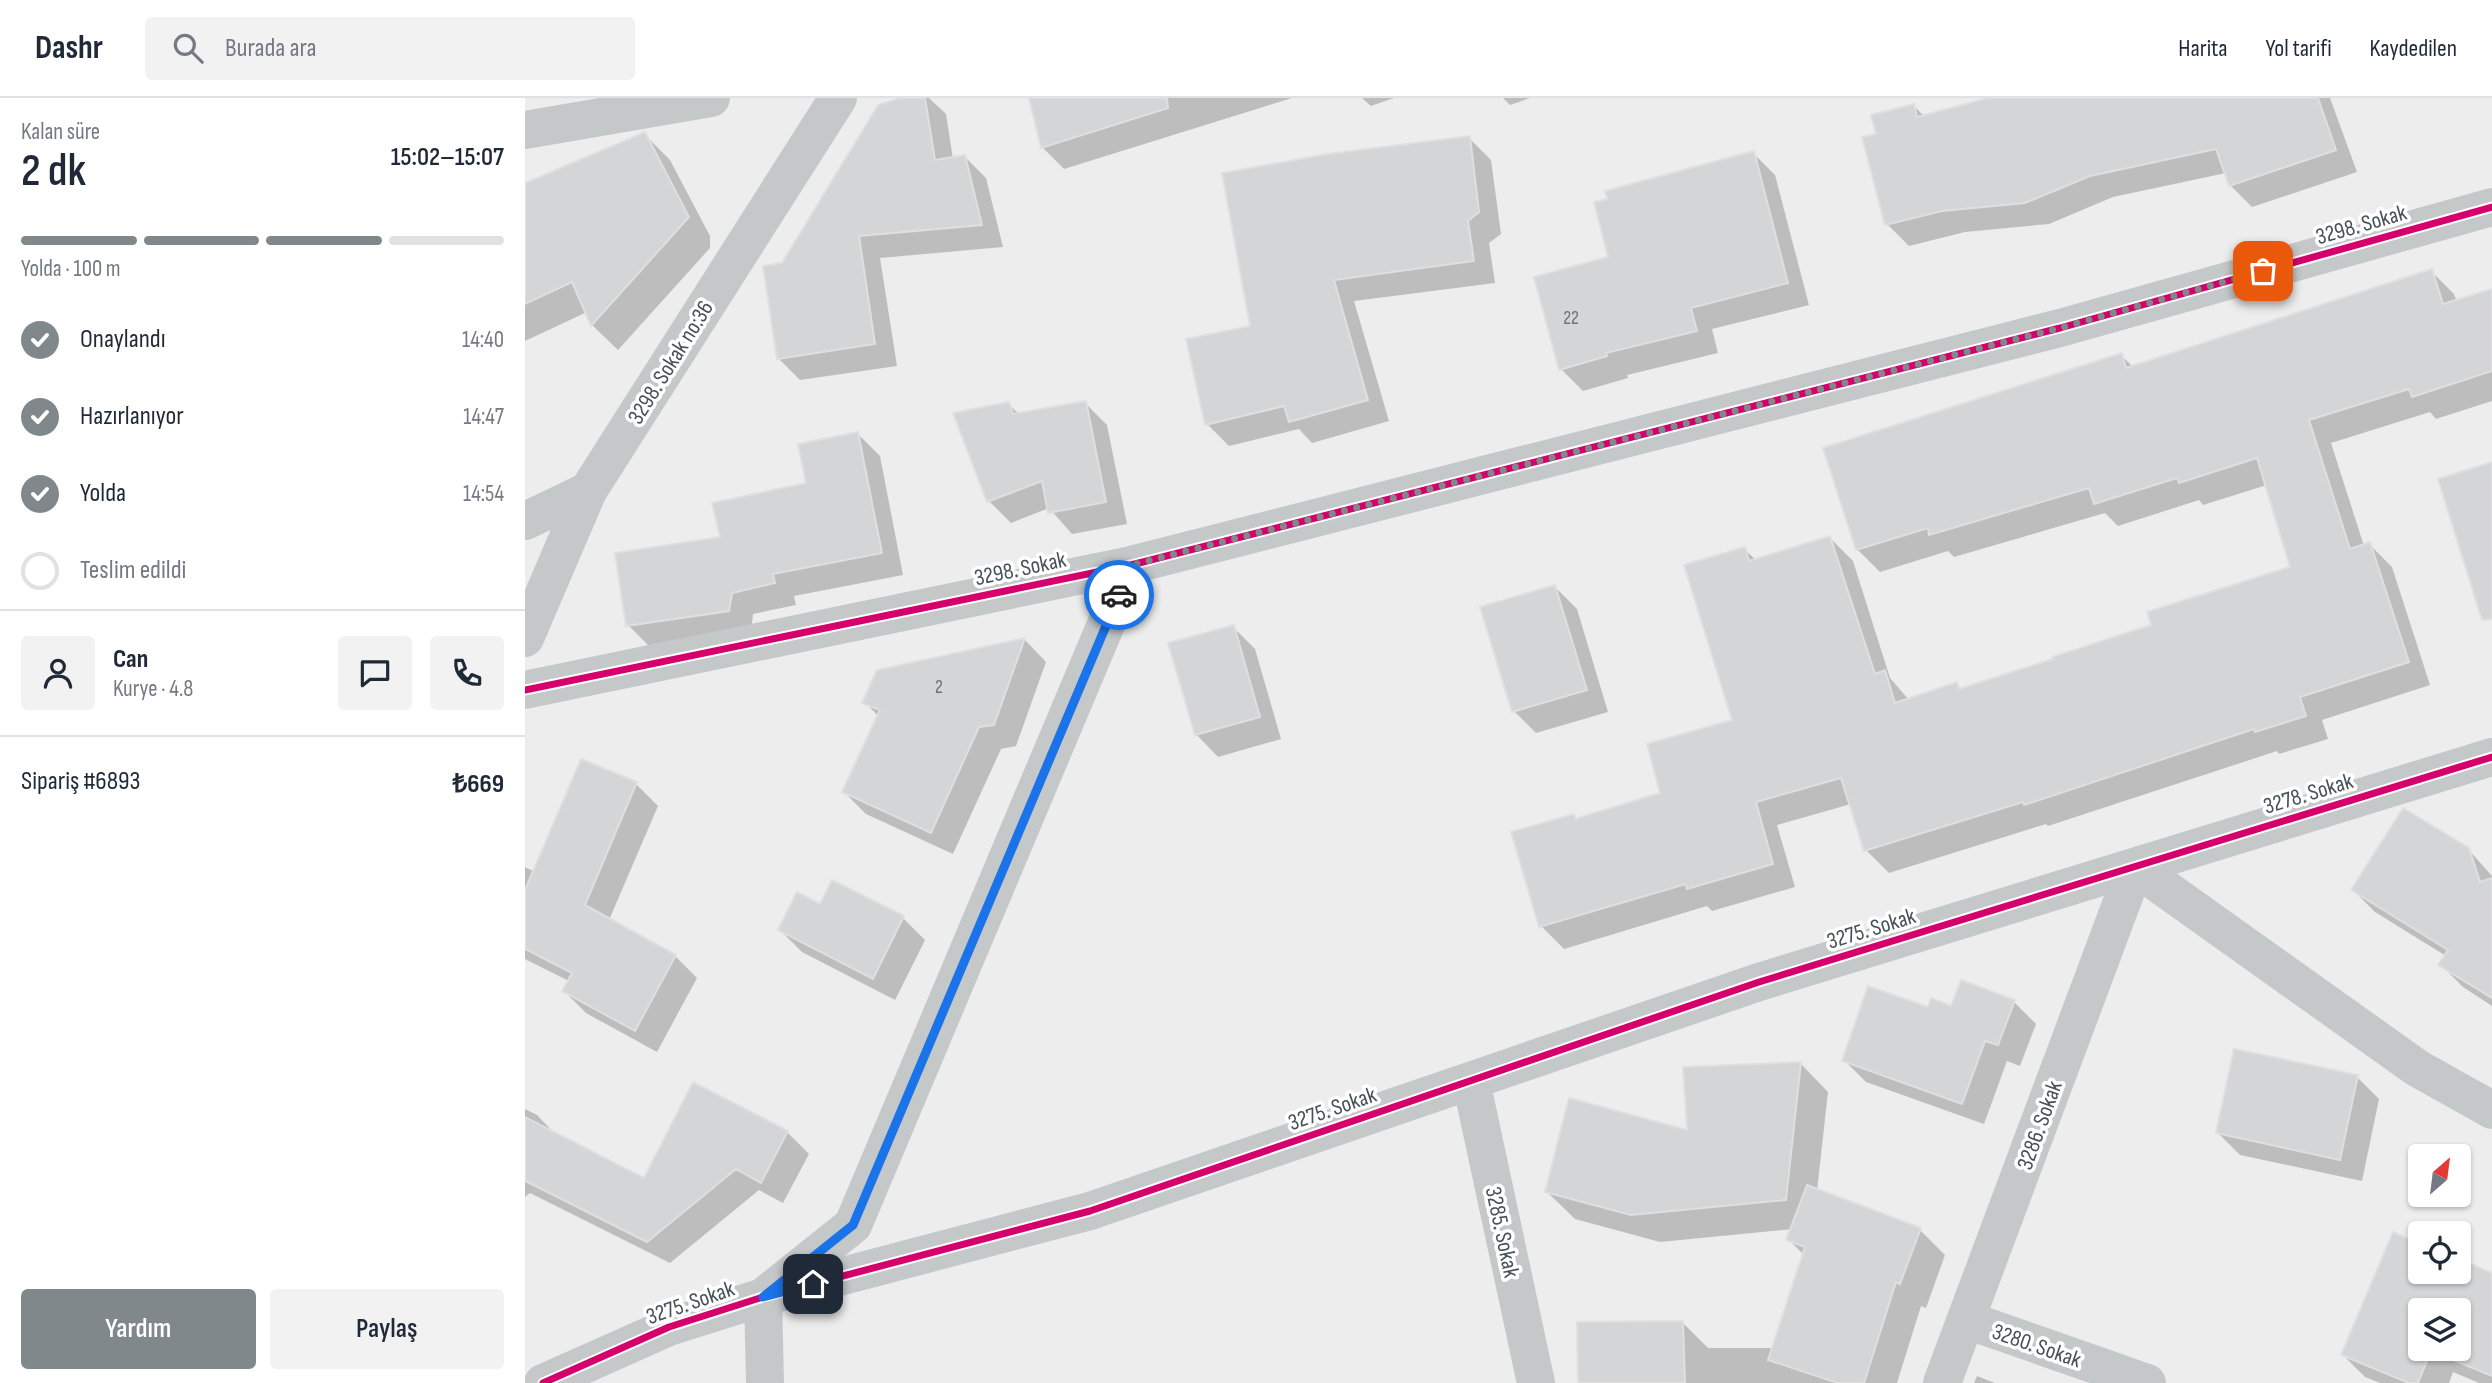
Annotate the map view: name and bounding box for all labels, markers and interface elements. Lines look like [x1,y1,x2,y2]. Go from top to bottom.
search box [145,17,635,80]
text: Dashr [35,28,103,68]
icon: search [169,29,207,67]
text: Burada ara [225,33,317,64]
text: Harita [2178,34,2228,63]
text: Yol tarifi [2266,34,2332,63]
text: Kaydedilen [2370,34,2457,63]
text: Kalan süre [21,118,100,146]
text: 15:02–15:07 [391,142,504,173]
text: 2 dk [21,144,86,199]
street label: 3298. Sokak [2313,199,2410,251]
pin [2233,241,2293,301]
icon: bag [2244,252,2282,290]
text: Yolda · 100 m [21,255,121,283]
street label: 3298. Sokak no:36 [622,296,720,429]
house number: 22 [1563,307,1579,330]
icon: check [21,321,59,359]
text: Onaylandı [80,324,165,355]
text: 14:40 [462,326,504,354]
icon: check [21,398,59,436]
text: Hazırlanıyor [80,401,184,432]
text: 14:47 [463,403,504,431]
icon: check [21,475,59,513]
text: Yolda [80,478,126,509]
text: 14:54 [463,480,504,508]
street label: 3298. Sokak [972,546,1069,592]
text: Teslim edildi [80,555,186,586]
courier [1084,560,1154,630]
icon: car [1100,576,1138,614]
button: person [21,636,95,710]
button: chat [338,636,412,710]
button: phone [430,636,504,710]
text: Can [113,644,148,675]
text: Kurye · 4.8 [113,675,193,703]
house number: 2 [935,676,943,699]
text: Sipariş #6893 [21,766,141,797]
street label: 3278. Sokak [2260,767,2357,821]
text: ₺669 [452,769,504,800]
street label: 3275. Sokak [1824,902,1919,956]
street label: 3286. Sokak [2011,1077,2069,1174]
street label: 3275. Sokak [1285,1081,1380,1137]
north arrow [2408,1144,2471,1208]
map controls [2408,1144,2471,1361]
street label: 3285. Sokak [1479,1184,1525,1280]
button: locate [2408,1221,2471,1284]
pin [783,1254,843,1314]
icon: home [794,1265,832,1303]
street label: 3275. Sokak [643,1275,738,1331]
button: Yardım [21,1289,256,1369]
button: Paylaş [270,1289,504,1369]
button: layers [2408,1298,2471,1361]
street label: 3280. Sokak [1988,1318,2085,1374]

